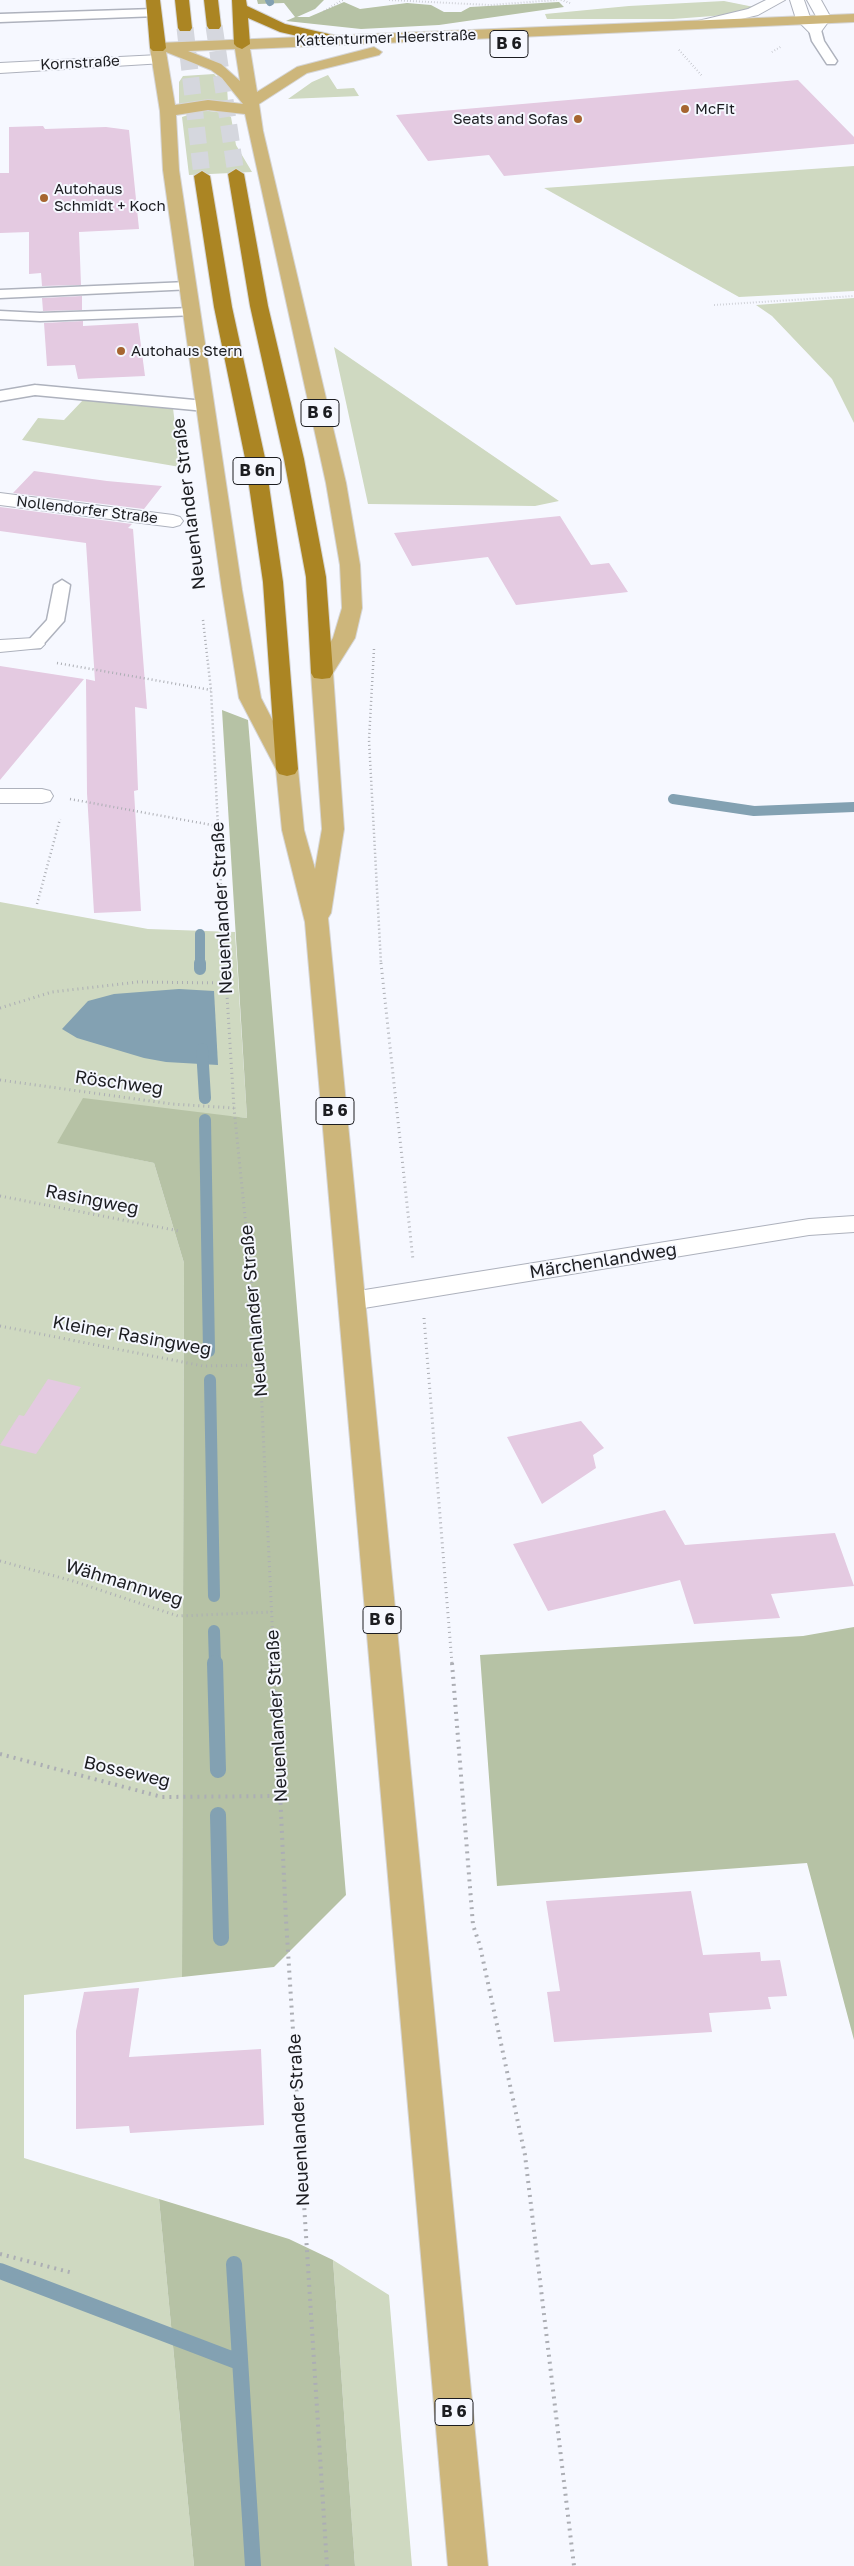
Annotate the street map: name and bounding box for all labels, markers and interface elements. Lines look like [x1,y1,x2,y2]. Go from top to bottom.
street label: Kattenturmer Heerstraße [295,26,477,50]
road number: B 6 [490,31,528,58]
street label: Kornstraße [40,52,120,74]
place label: McFit [695,100,735,118]
marker: McFit [679,103,691,115]
place label: Seats and Sofas [453,110,568,128]
marker: Seats and Sofas [572,113,584,125]
place label: Autohaus Schmidt + Koch [54,180,166,215]
marker: Autohaus Schmidt + Koch [38,192,50,204]
place label: Autohaus Stern [131,342,242,360]
marker: Autohaus Stern [115,345,127,357]
road number: B 6 [301,399,339,426]
street label: Neuenlander Straße [168,417,210,591]
road number: B 6n [233,458,281,484]
street label: Nollendorfer Straße [15,492,159,528]
street label: Neuenlander Straße [207,821,237,995]
street label: Röschweg [73,1066,165,1100]
road number: B 6 [316,1098,354,1124]
street label: Rasingweg [43,1180,141,1220]
street label: Neuenlander Straße [236,1224,272,1398]
street label: Märchenlandweg [528,1239,678,1283]
street label: Kleiner Rasingweg [51,1311,213,1361]
street label: Wähmannweg [63,1555,185,1611]
road number: B 6 [363,1606,401,1634]
street label: Neuenlander Straße [262,1629,292,1803]
street label: Bosseweg [82,1752,172,1792]
street label: Neuenlander Straße [284,2033,314,2207]
road number: B 6 [435,2398,473,2426]

